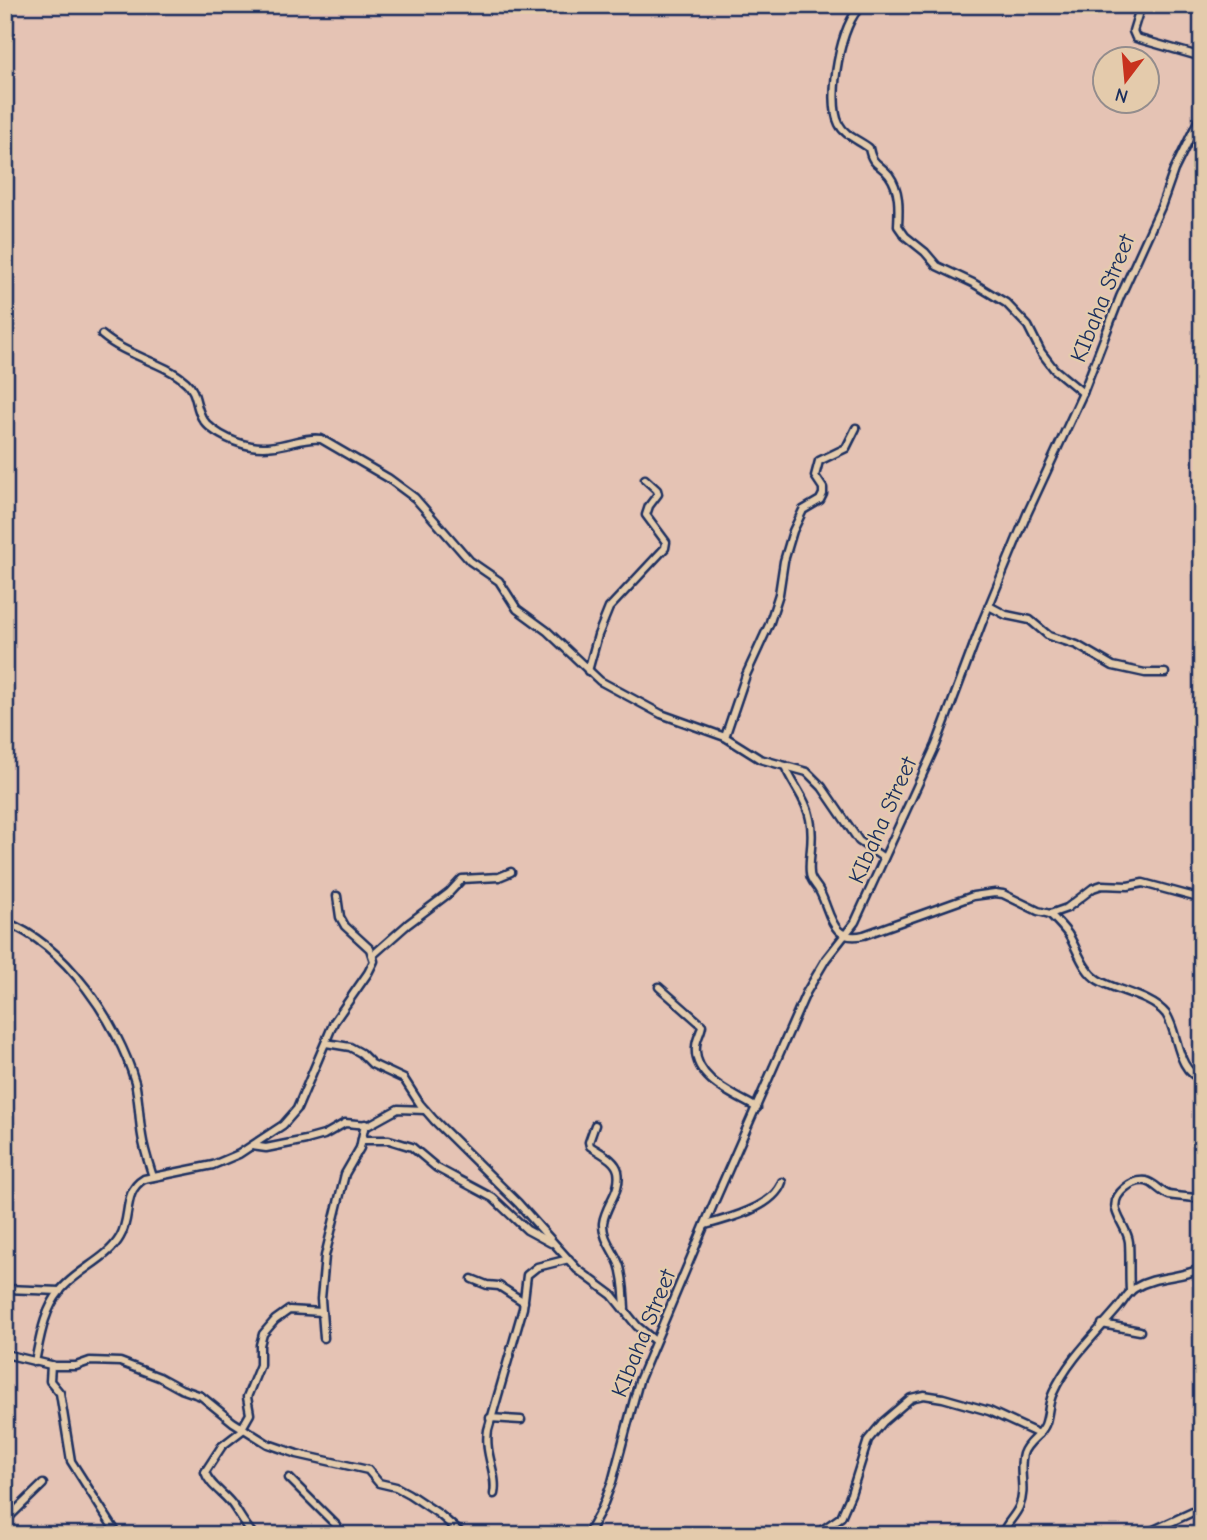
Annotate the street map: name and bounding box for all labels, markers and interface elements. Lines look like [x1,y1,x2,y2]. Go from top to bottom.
north arrow [1092,46,1162,116]
text: N [1113,83,1131,108]
street label: KIbaha Street [1065,229,1141,366]
street label: KIbaha Street [843,752,923,888]
street label: KIbaha Street [606,1264,682,1401]

